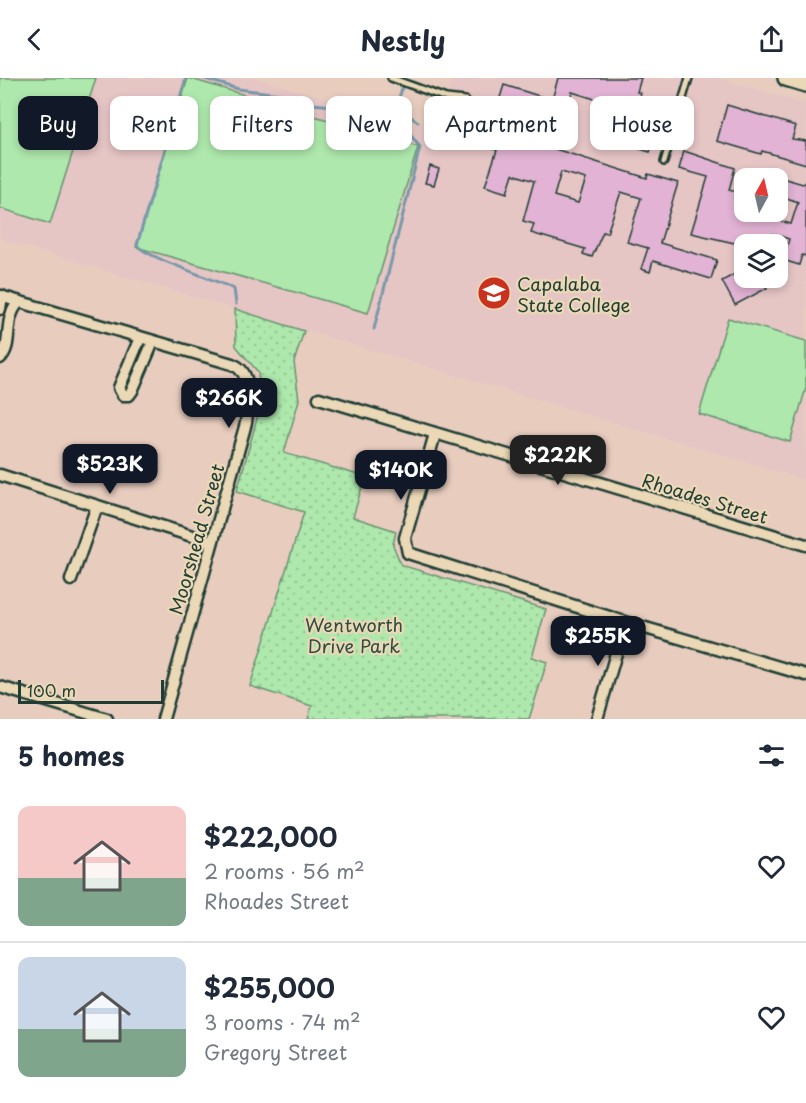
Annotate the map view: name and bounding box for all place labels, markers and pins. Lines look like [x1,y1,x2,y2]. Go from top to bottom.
place label: Capalaba State College [517,270,631,318]
school or university icon: Capalaba State College [476,275,512,311]
pin: $266K [187,378,271,429]
pin: $222K [516,435,600,486]
pin: $523K [68,444,152,495]
pin: $140K [359,450,443,501]
pin: $255K [556,616,640,667]

